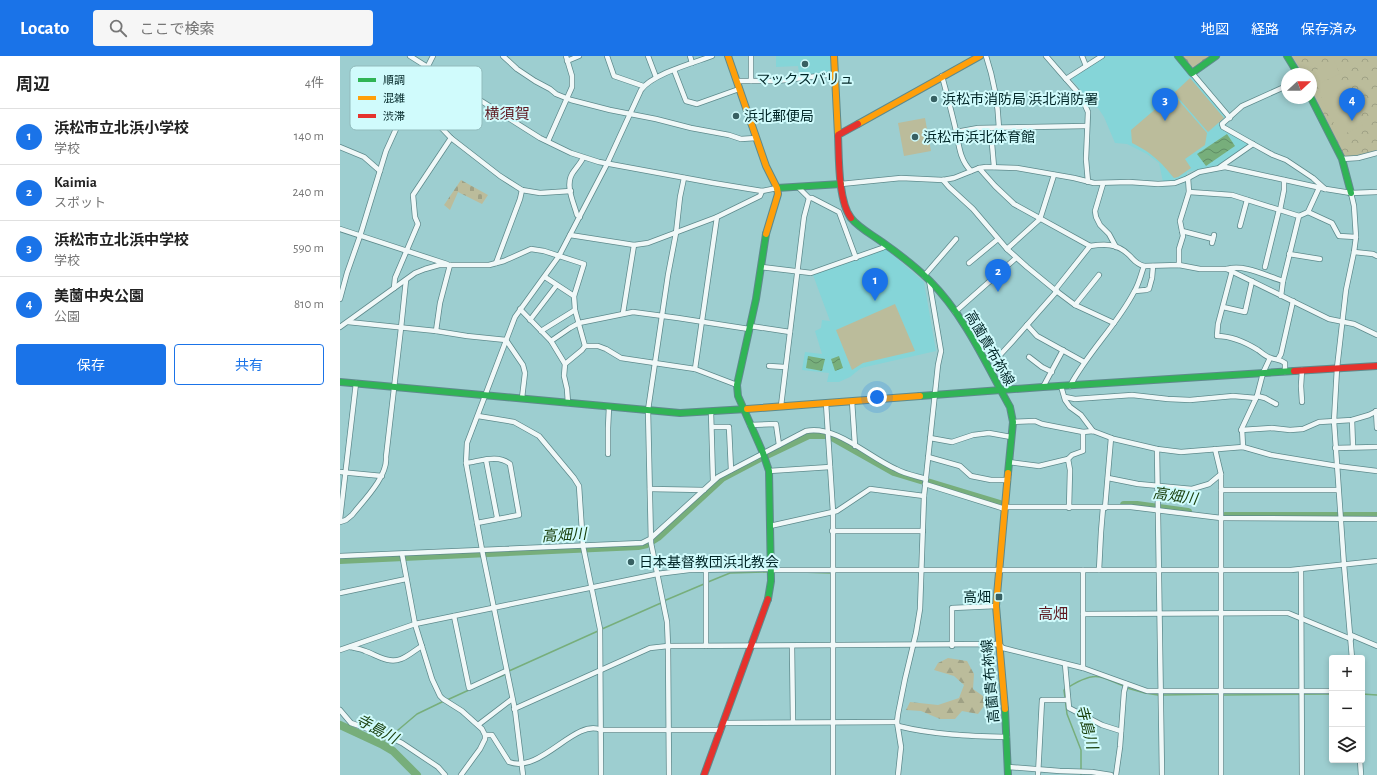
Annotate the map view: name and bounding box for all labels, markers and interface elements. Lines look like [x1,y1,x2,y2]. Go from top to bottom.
search box [93,10,373,46]
icon: search [107,17,129,39]
text: Locato [20,19,69,38]
text: ここで検索 [139,22,214,37]
text: 地図 [1201,23,1229,37]
text: 経路 [1251,23,1279,37]
text: 保存済み [1301,23,1357,37]
marker: マックスバリュ [800,59,810,69]
legend [350,66,482,130]
north arrow [1281,68,1317,104]
place label: マックスバリュ [756,72,854,87]
text: 順調 [383,75,405,86]
text: 周辺 [16,76,50,93]
text: 4件 [305,77,324,90]
pin: 3 [1152,88,1178,121]
pin: 4 [1339,88,1365,121]
place label: 浜松市消防局 浜北消防署 [942,91,1098,107]
text: 混雑 [383,92,405,104]
marker: 浜松市消防局 浜北消防署 [929,94,939,104]
district label: 横須賀 [484,106,530,122]
place label: 浜北郵便局 [744,108,814,124]
text: 渋滞 [383,111,405,122]
marker: 浜北郵便局 [731,111,741,121]
text: 浜松市立北浜小学校 [54,121,189,136]
place label: 浜松市浜北体育館 [923,129,1035,145]
text: 1 [27,130,31,143]
text: 140 m [294,130,324,143]
marker: 浜松市浜北体育館 [910,132,920,142]
text: 学校 [54,143,80,156]
text: Kaimia [54,175,97,190]
text: 2 [26,186,32,199]
text: 240 m [292,186,324,199]
text: スポット [54,197,106,210]
text: 浜松市立北浜中学校 [54,233,189,248]
text: 3 [26,242,32,255]
text: 590 m [293,242,324,255]
text: 学校 [54,255,80,268]
pin: 2 [985,259,1011,292]
pin: 1 [862,268,888,301]
text: 美薗中央公園 [54,289,144,304]
text: 4 [26,298,32,311]
text: 810 m [294,298,324,311]
street label: 高薗貴布祢線 [962,308,1017,388]
text: 公園 [54,311,80,324]
button: 保存 [16,344,166,385]
button: 共有 [174,344,324,385]
your location [867,387,887,407]
water label: 高畑川 [1152,485,1200,507]
water label: 高畑川 [541,526,589,544]
place label: 日本基督教団浜北教会 [639,554,779,570]
marker: 日本基督教団浜北教会 [626,557,636,567]
place label: 高畑 [963,590,991,605]
marker: 高畑 [994,592,1004,602]
district label: 高畑 [1038,606,1068,622]
street label: 高薗貴布祢線 [979,638,1002,723]
map controls [1329,655,1365,763]
button: + [1329,655,1365,691]
button: − [1329,691,1365,727]
water label: 寺島川 [1073,703,1101,753]
water label: 寺島川 [353,711,402,748]
button: layers [1329,727,1365,763]

